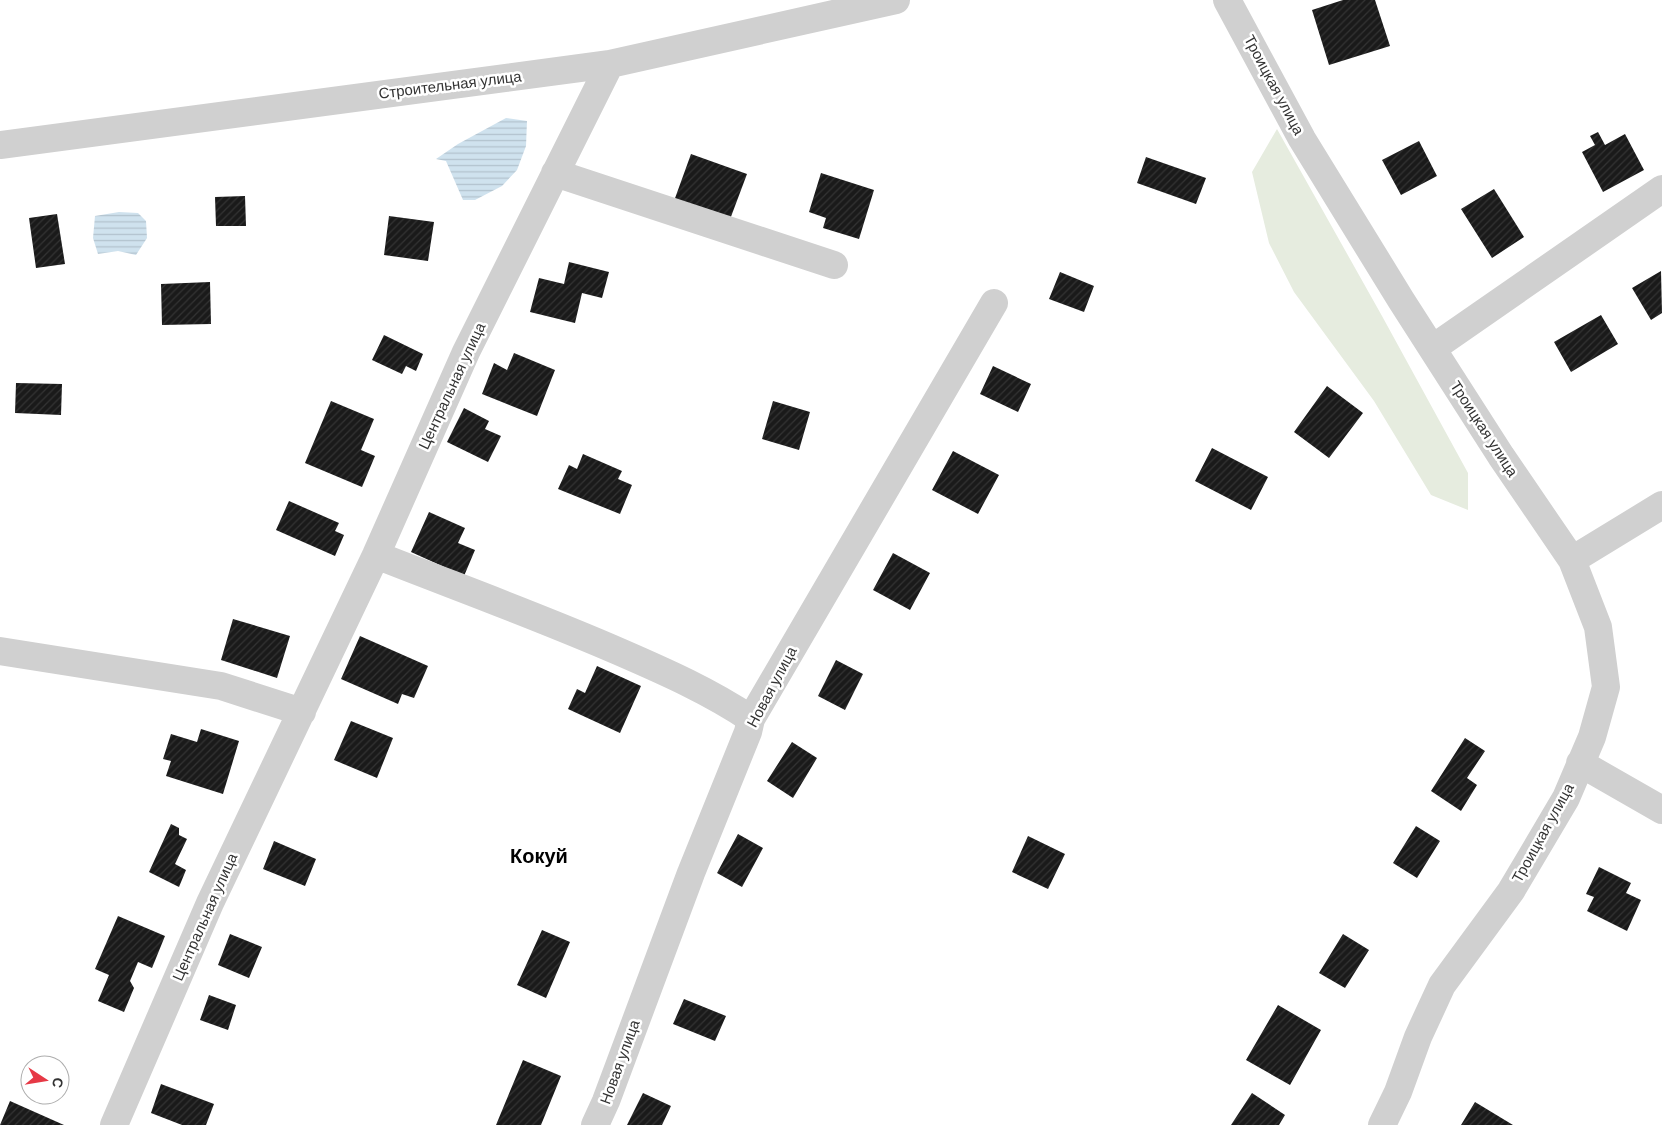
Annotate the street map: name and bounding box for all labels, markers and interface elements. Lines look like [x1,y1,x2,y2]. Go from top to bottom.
street label: Троицкая улица [1239,31,1309,139]
street label: Строительная улица [377,66,523,104]
street label: Центральная улица [414,319,490,453]
street label: Троицкая улица [1446,377,1523,481]
street label: Новая улица [742,643,802,731]
street label: Троицкая улица [1507,779,1579,886]
district label: Кокуй [510,843,568,869]
street label: Центральная улица [168,849,242,984]
street label: Новая улица [595,1016,645,1107]
north arrow [20,1055,70,1105]
text: С [48,1076,68,1090]

